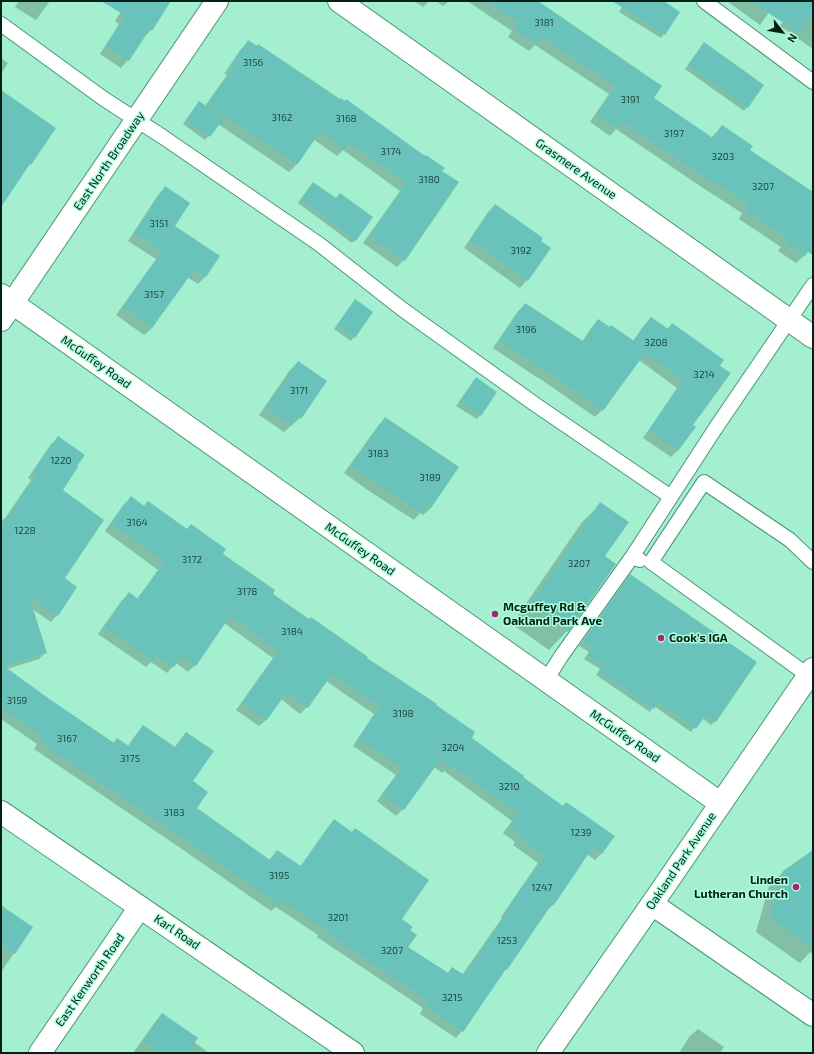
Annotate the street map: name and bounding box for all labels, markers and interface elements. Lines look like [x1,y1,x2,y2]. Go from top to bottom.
north arrow [762,12,802,52]
house number: 3181 [534,17,554,29]
text: N [785,32,800,45]
house number: 3156 [243,57,263,69]
house number: 3191 [620,94,640,106]
street label: East North Broadway [71,109,147,213]
house number: 3162 [272,112,292,124]
house number: 3168 [335,113,357,125]
house number: 3197 [664,128,684,140]
street label: Grasmere Avenue [533,136,619,202]
house number: 3174 [381,146,401,158]
house number: 3203 [712,151,734,163]
house number: 3180 [418,174,440,186]
house number: 3207 [752,181,774,193]
house number: 3151 [150,218,168,230]
house number: 3192 [511,245,531,257]
house number: 3157 [144,289,164,301]
house number: 3196 [516,324,536,336]
street label: McGuffey Road [58,333,134,391]
house number: 3208 [644,337,668,349]
house number: 3214 [693,369,715,381]
house number: 3171 [290,385,308,397]
house number: 3183 [367,448,389,460]
house number: 1220 [50,455,72,467]
house number: 3189 [419,472,441,484]
house number: 3164 [126,517,148,529]
street label: McGuffey Road [322,520,398,578]
house number: 1228 [14,525,36,537]
house number: 3172 [182,554,202,566]
house number: 3207 [568,558,590,570]
house number: 3178 [237,586,257,598]
place label: Mcguffey Rd & Oakland Park Ave [503,600,602,628]
marker: Mcguffey Rd & Oakland Park Ave [490,609,500,619]
house number: 3184 [281,626,303,638]
place label: Cook's IGA [669,631,728,645]
marker: Cook's IGA [656,633,666,643]
house number: 3159 [7,695,27,707]
street label: McGuffey Road [587,707,663,765]
house number: 3198 [392,708,414,720]
house number: 3167 [57,733,77,745]
house number: 3204 [441,742,465,754]
house number: 3175 [120,753,140,765]
house number: 3210 [498,781,520,793]
house number: 3183 [163,807,185,819]
street label: Oakland Park Avenue [643,809,719,913]
house number: 1239 [571,827,591,839]
house number: 3195 [269,870,289,882]
place label: Linden Lutheran Church [694,873,788,901]
house number: 1247 [532,882,552,894]
marker: Linden Lutheran Church [791,882,801,892]
street label: Karl Road [151,911,203,953]
house number: 3201 [327,912,349,924]
street label: East Kenworth Road [52,931,128,1029]
house number: 1253 [497,935,517,947]
house number: 3207 [381,945,403,957]
house number: 3215 [442,992,462,1004]

